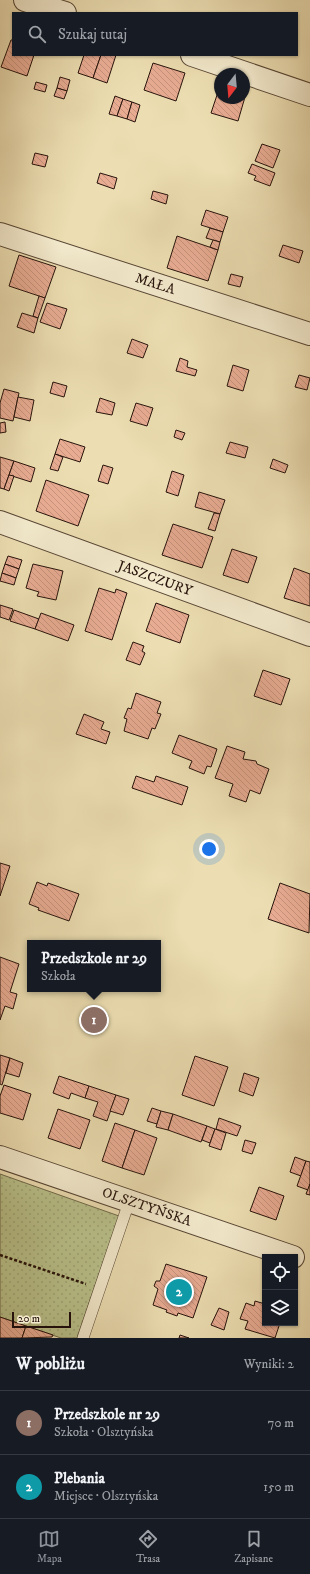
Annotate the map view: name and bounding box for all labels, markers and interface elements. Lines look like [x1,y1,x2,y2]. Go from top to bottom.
search box [12,12,298,56]
icon: search [26,23,48,45]
text: Szukaj tutaj [58,25,127,44]
north arrow [214,68,250,104]
street label: MAŁA [133,269,178,299]
street label: JASZCZURY [114,556,195,600]
your location [199,839,219,859]
popup [27,940,161,992]
text: Przedszkole nr 29 [41,949,147,968]
text: Szkoła [41,968,75,984]
pin: 1 [81,1005,107,1035]
street label: OLSZTYŃSKA [100,1183,195,1231]
map controls [262,1254,298,1326]
button: locate [262,1254,298,1290]
pin: 2 [166,1277,192,1307]
button: layers [262,1290,298,1326]
scale bar [12,1310,71,1329]
text: 20 m [18,1312,40,1326]
text: W pobliżu [16,1353,85,1375]
text: Wyniki: 2 [244,1356,294,1372]
text: Przedszkole nr 29 [54,1405,160,1424]
text: 1 [27,1415,31,1431]
text: 70 m [268,1415,294,1431]
text: Szkoła · Olsztyńska [54,1424,154,1440]
text: Plebania [54,1469,105,1488]
text: 2 [26,1479,32,1495]
text: 150 m [263,1479,294,1495]
text: Miejsce · Olsztyńska [54,1488,158,1504]
tab: Mapa [37,1528,62,1566]
tab: Trasa [136,1528,160,1566]
tab: Zapisane [234,1528,273,1566]

